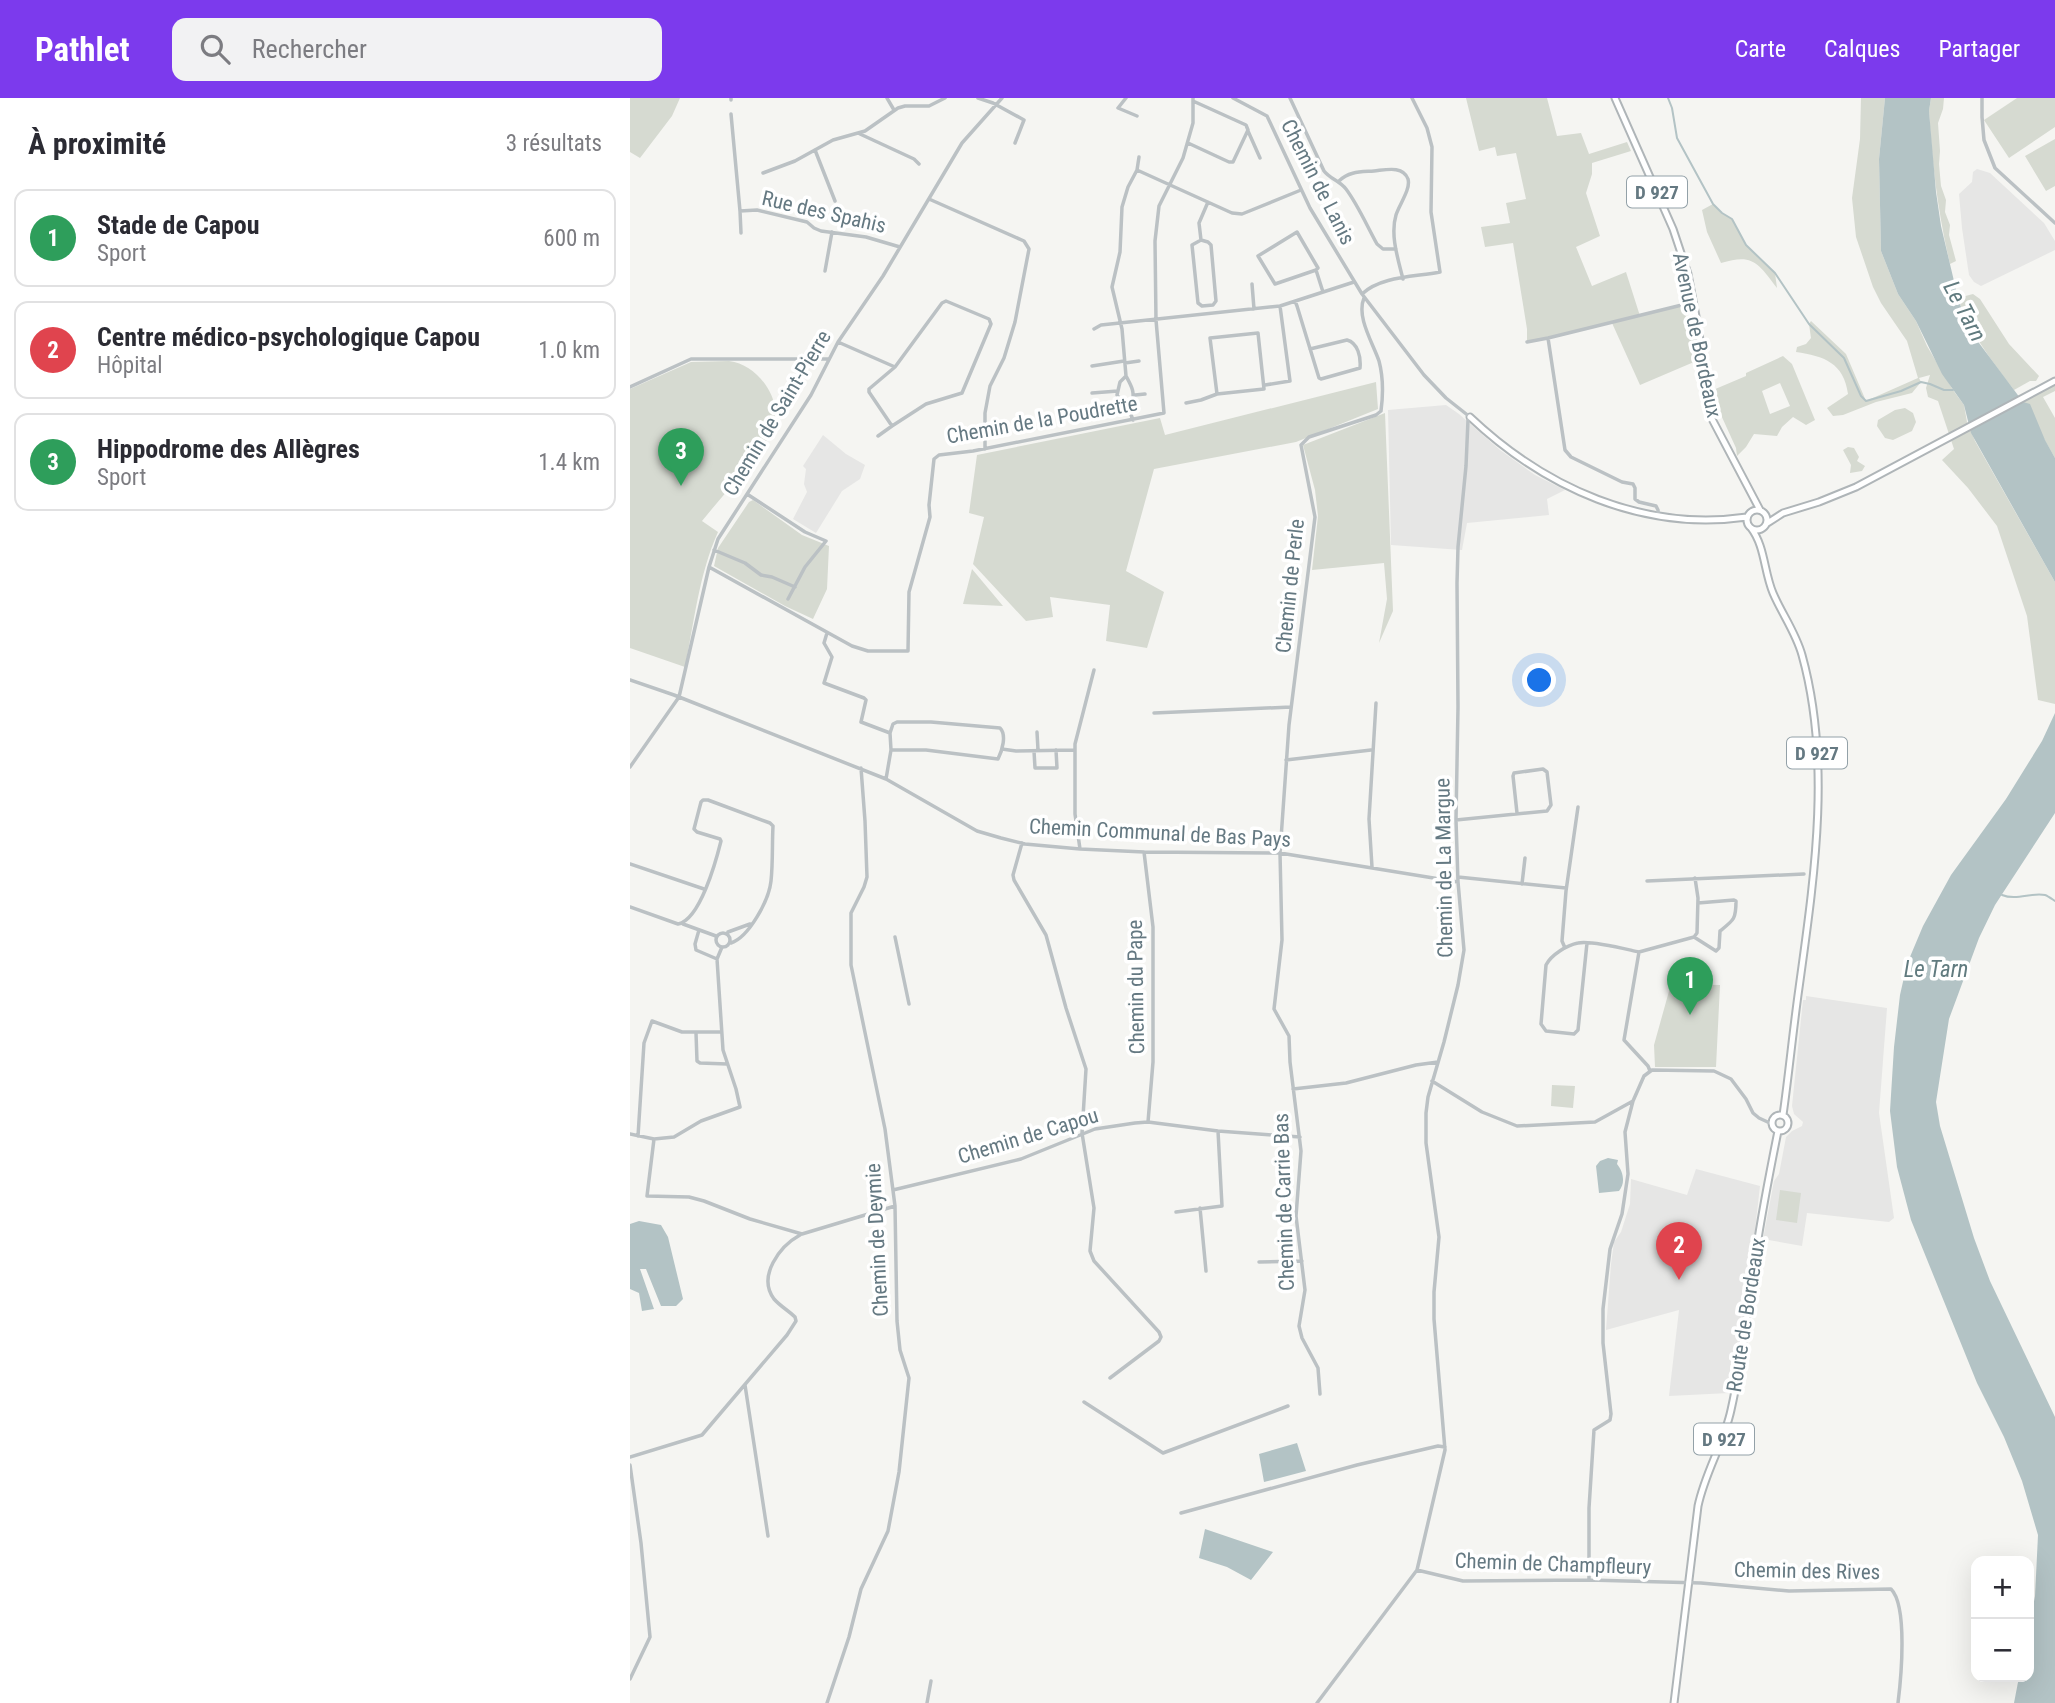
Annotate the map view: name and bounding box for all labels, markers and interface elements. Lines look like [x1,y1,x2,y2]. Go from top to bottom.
search box [172,18,662,81]
text: Pathlet [35,30,130,69]
icon: search [196,30,234,68]
text: Rechercher [252,34,367,64]
text: Carte [1735,35,1786,63]
text: Calques [1824,35,1900,63]
text: Partager [1938,35,2020,63]
street label: Chemin de Lanis [1276,115,1360,249]
text: À proximité [28,126,166,161]
text: 3 résultats [506,130,602,157]
road number: D 927 [1627,176,1687,208]
street label: Rue des Spahis [760,186,888,238]
text: Stade de Capou [97,210,260,240]
text: 1 [47,225,59,252]
text: 600 m [543,225,600,252]
text: Sport [97,240,146,267]
street label: Avenue de Bordeaux [1668,250,1726,420]
water label: Le Tarn [1937,276,1992,346]
text: Centre médico-psychologique Capou [97,322,480,352]
street label: Chemin de Saint-Pierre [718,326,836,500]
text: 2 [47,337,59,364]
text: 1.0 km [538,337,600,364]
text: Hôpital [97,352,163,379]
street label: Chemin de la Poudrette [945,391,1139,449]
pin: 3 [658,428,704,486]
text: Hippodrome des Allègres [97,434,360,464]
text: 3 [47,449,59,476]
text: 1.4 km [538,449,600,476]
text: Sport [97,464,146,491]
street label: Chemin de Perle [1271,517,1309,654]
your location [1522,663,1556,697]
road number: D 927 [1787,738,1847,768]
street label: Chemin de La Margue [1430,778,1458,958]
street label: Chemin Communal de Bas Pays [1028,814,1292,852]
street label: Chemin du Pape [1123,919,1149,1055]
water label: Le Tarn [1904,956,1968,983]
pin: 1 [1667,957,1713,1015]
street label: Chemin de Capou [955,1103,1101,1169]
street label: Chemin de Carrie Bas [1269,1113,1299,1291]
street label: Chemin de Deymie [861,1163,893,1317]
pin: 2 [1656,1222,1702,1280]
street label: Route de Bordeaux [1722,1236,1770,1394]
road number: D 927 [1694,1424,1754,1455]
street label: Chemin de Champfleury [1454,1549,1652,1579]
map controls [1971,1556,2034,1682]
button: + [1971,1556,2034,1619]
street label: Chemin des Rives [1734,1558,1880,1584]
button: − [1971,1619,2034,1682]

